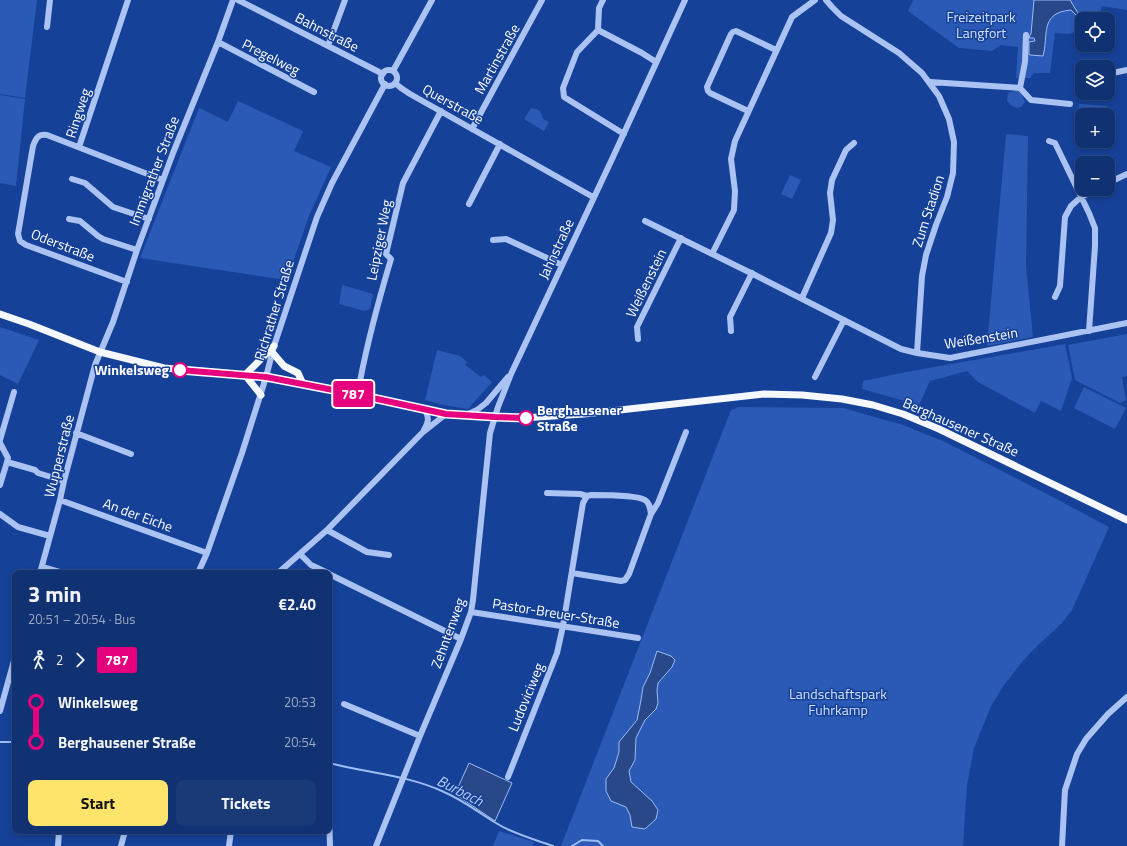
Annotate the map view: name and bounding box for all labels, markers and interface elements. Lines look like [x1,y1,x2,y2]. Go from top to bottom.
park label: Freizeitpark Langfort [946,6,1016,43]
street label: Bahnstraße [292,7,363,57]
map controls [1075,12,1115,196]
button: locate [1075,12,1115,52]
street label: Martinstraße [469,20,525,98]
street label: Pregelweg [239,33,304,80]
button: layers [1075,60,1115,100]
street label: Querstraße [419,78,488,129]
street label: Ringweg [60,85,95,140]
button: + [1075,108,1115,148]
street label: Immigrather Straße [123,113,184,229]
button: − [1075,156,1115,196]
street label: Zum Stadion [906,172,949,249]
street label: Leipziger Weg [360,198,397,282]
street label: Jahnstraße [532,215,579,282]
street label: Oderstraße [28,223,98,266]
street label: Weißenstein [620,245,671,321]
street label: Richrather Straße [248,257,299,363]
street label: Weißenstein [943,321,1019,354]
place label: Winkelsweg [95,359,170,380]
marker: Winkelsweg [172,362,188,378]
line badge: 787 [330,381,376,407]
text: 787 [341,383,365,404]
street label: Berghausener Straße [900,392,1023,462]
place label: Berghausener Straße [537,399,622,436]
marker: Berghausener Straße [518,410,534,426]
street label: Wupperstraße [38,412,79,500]
street label: An der Eiche [100,492,176,537]
text: 3 min [28,577,81,611]
street label: Pastor-Breuer-Straße [491,592,621,633]
text: €2.40 [279,593,316,616]
street label: Zehntenweg [425,595,470,671]
text: 20:51 – 20:54 · Bus [28,609,135,629]
icon: walk [28,649,50,671]
icon: forward [69,649,91,671]
text: 787 [105,649,129,670]
text: 2 [56,650,63,670]
street label: Ludoviciweg [502,659,549,734]
park label: Landschaftspark Fuhrkamp [789,683,887,720]
text: Winkelsweg [58,691,138,714]
text: 20:53 [284,692,316,712]
text: Berghausener Straße [58,731,196,754]
text: 20:54 [284,732,316,752]
water label: Burbach [433,769,488,812]
button: Start [28,780,168,826]
button: Tickets [176,780,316,826]

